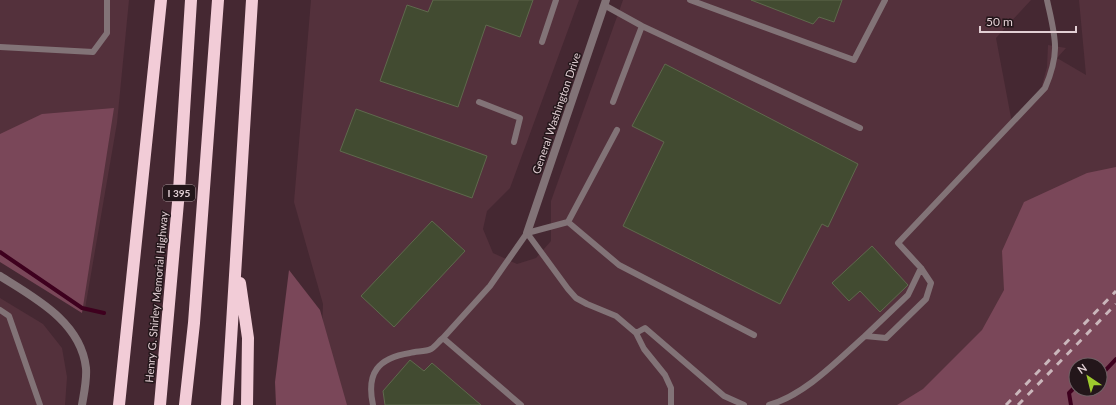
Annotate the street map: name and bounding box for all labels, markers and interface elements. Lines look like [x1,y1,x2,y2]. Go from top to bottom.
scale bar [980,8,1076,34]
text: 50 m [986,14,1013,29]
street label: General Washington Drive [529,51,583,175]
road number: I 395 [163,185,195,201]
street label: Henry G. Shirley Memorial Highway [142,210,170,383]
north arrow [1068,357,1108,397]
text: N [1075,361,1089,376]

